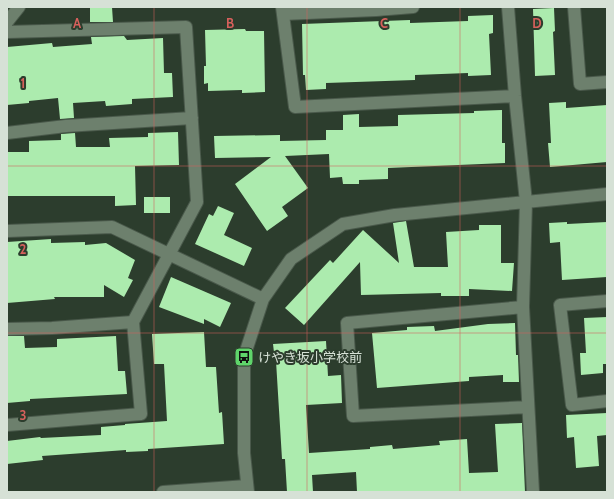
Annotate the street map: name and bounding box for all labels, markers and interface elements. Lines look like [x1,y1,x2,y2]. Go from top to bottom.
text: A [73,15,82,31]
text: B [226,15,234,31]
text: C [380,15,388,31]
text: D [532,15,542,31]
text: 1 [21,75,25,91]
text: 2 [20,241,27,257]
bus stop icon: けやき坂小学校前 [233,346,255,368]
place label: けやき坂小学校前 [258,349,362,365]
text: 3 [19,407,27,423]

